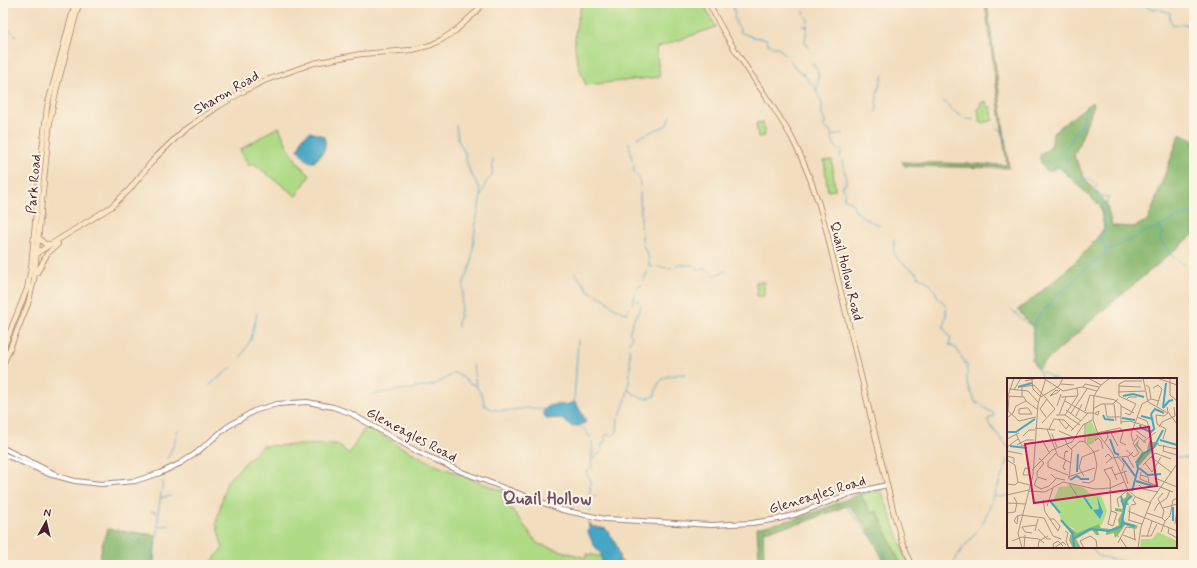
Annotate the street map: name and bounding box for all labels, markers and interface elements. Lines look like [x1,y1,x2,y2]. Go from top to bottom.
street label: Sharon Road [191,67,262,119]
street label: Park Road [22,154,46,215]
street label: Quail Hollow Road [825,220,867,323]
inset map [1007,378,1177,548]
street label: Gleneagles Road [363,403,460,466]
street label: Gleneagles Road [767,472,868,518]
district label: Quail Hollow [503,487,591,511]
north arrow [26,502,66,542]
text: N [43,506,52,521]

